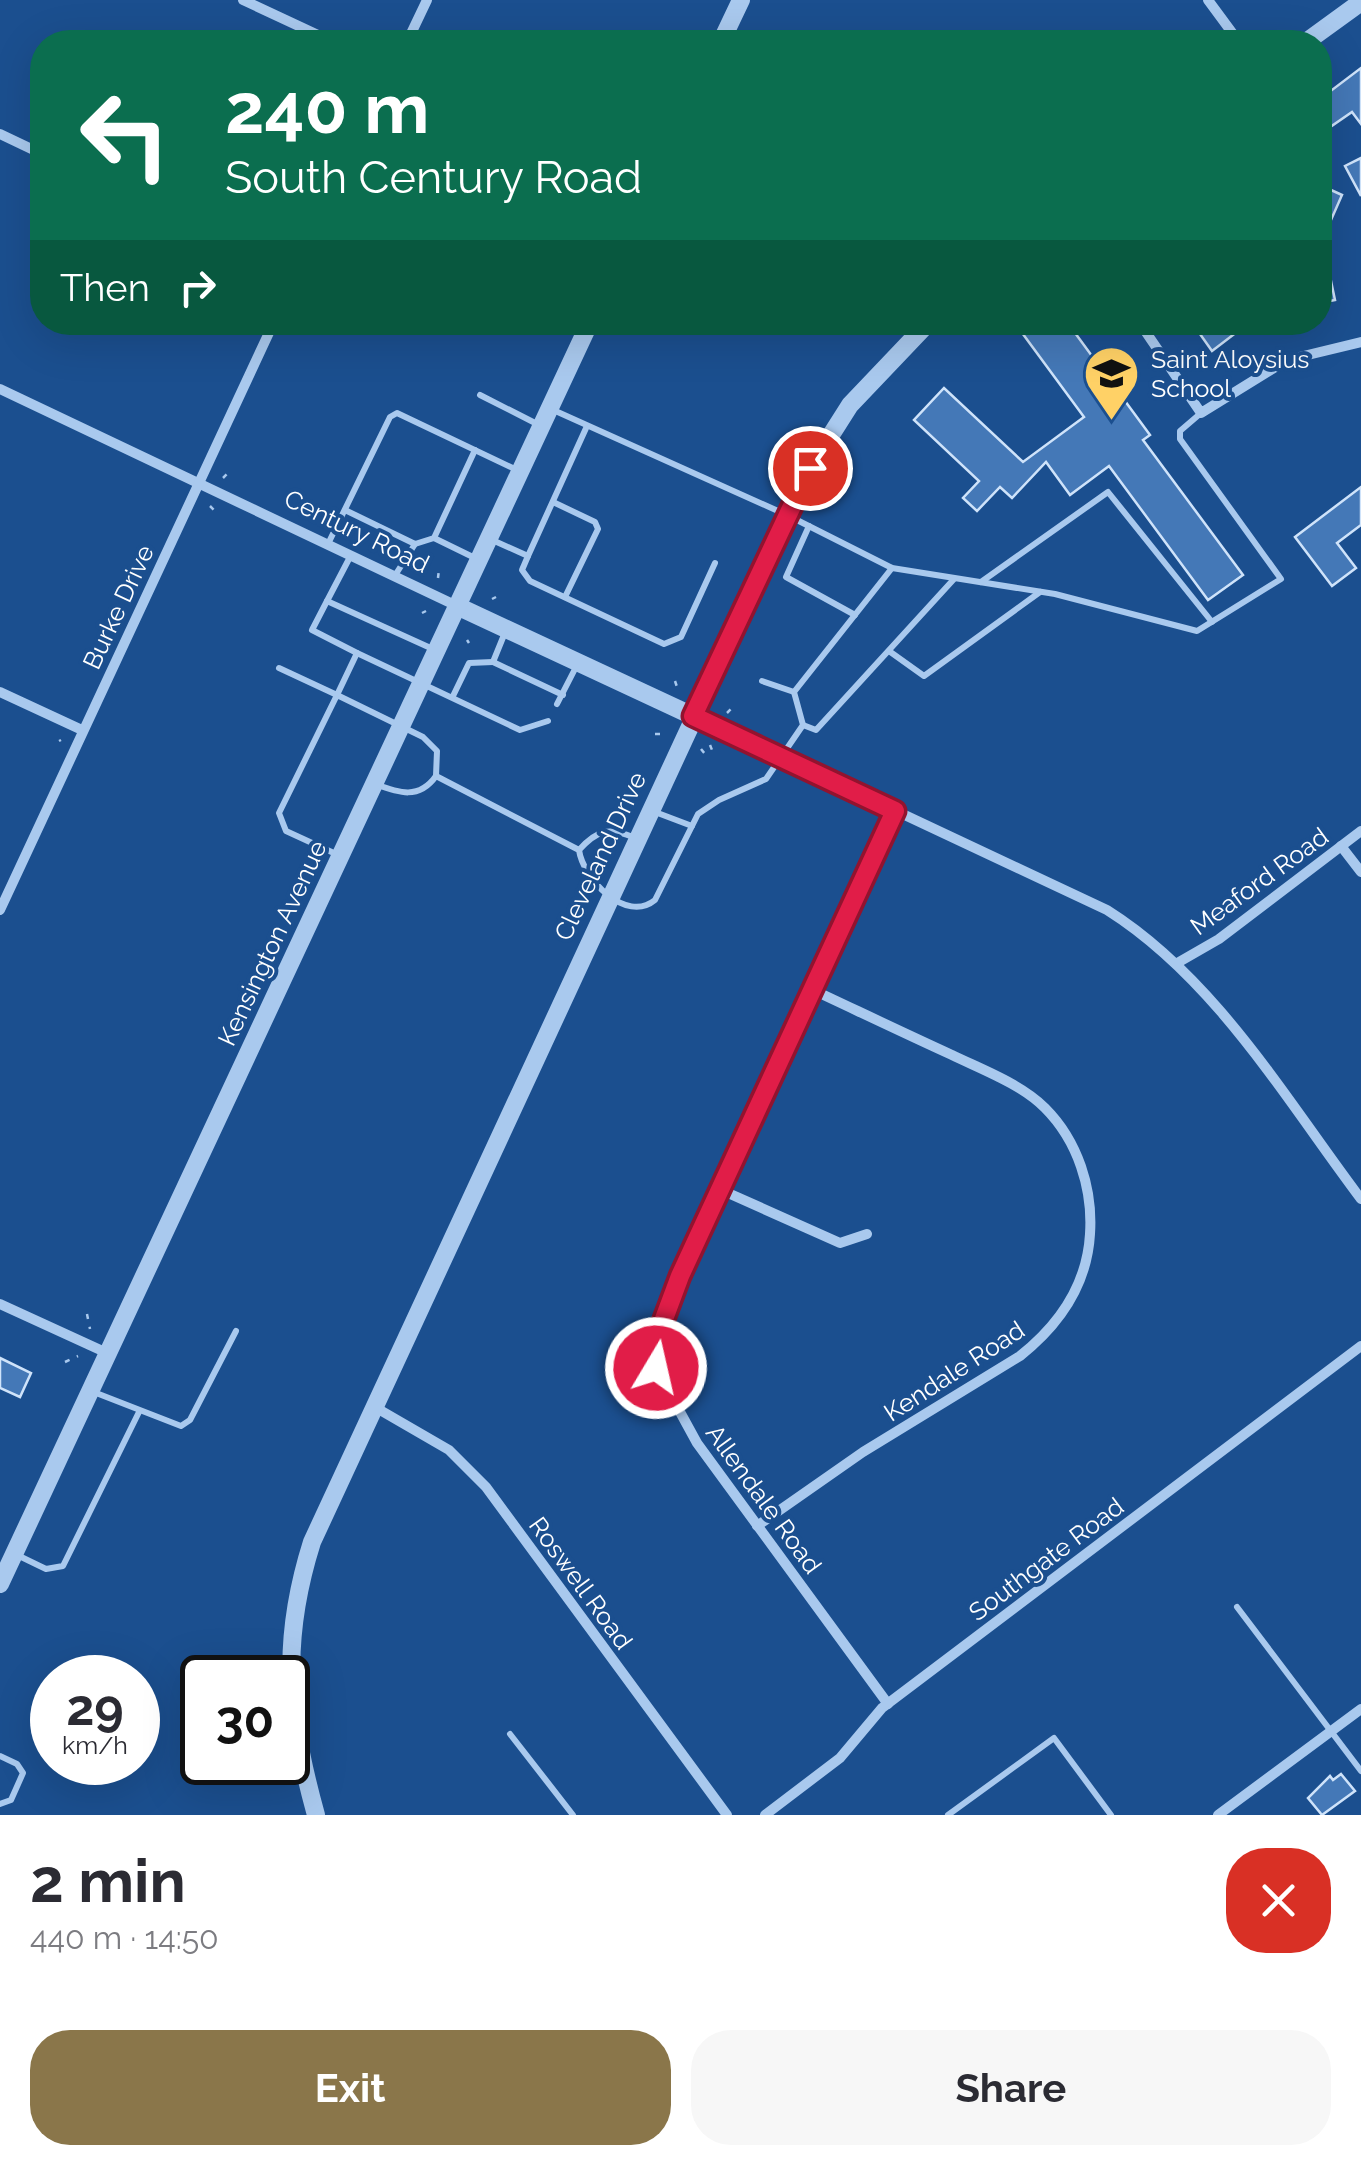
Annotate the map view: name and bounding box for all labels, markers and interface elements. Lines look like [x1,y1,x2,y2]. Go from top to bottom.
text: 240 m [225,67,429,149]
icon: left [60,70,190,200]
text: South Century Road [225,151,642,204]
icon: right [170,260,225,315]
text: Then [60,265,150,310]
school or university icon: Saint Aloysius School [1082,343,1142,422]
place label: Saint Aloysius School [1151,344,1309,403]
pin [768,426,853,511]
icon: arrive [783,441,838,496]
street label: Century Road [280,483,434,579]
street label: Burke Drive [76,540,160,674]
street label: Cleveland Drive [548,767,652,945]
street label: Meaford Road [1184,821,1334,941]
street label: Kensington Avenue [211,836,333,1050]
street label: Kendale Road [878,1314,1030,1428]
position arrow [604,1316,708,1420]
street label: Allendale Road [700,1419,828,1579]
street label: Southgate Road [963,1491,1129,1627]
street label: Roswell Road [523,1511,639,1655]
speed limit sign: 30 [180,1655,310,1785]
text: 29 [66,1678,124,1737]
text: km/h [62,1730,128,1760]
text: 2 min [30,1846,186,1916]
button: close [1226,1848,1331,1953]
text: 440 m · 14:50 [30,1919,219,1956]
button: Exit [30,2030,671,2145]
button: Share [691,2030,1331,2145]

